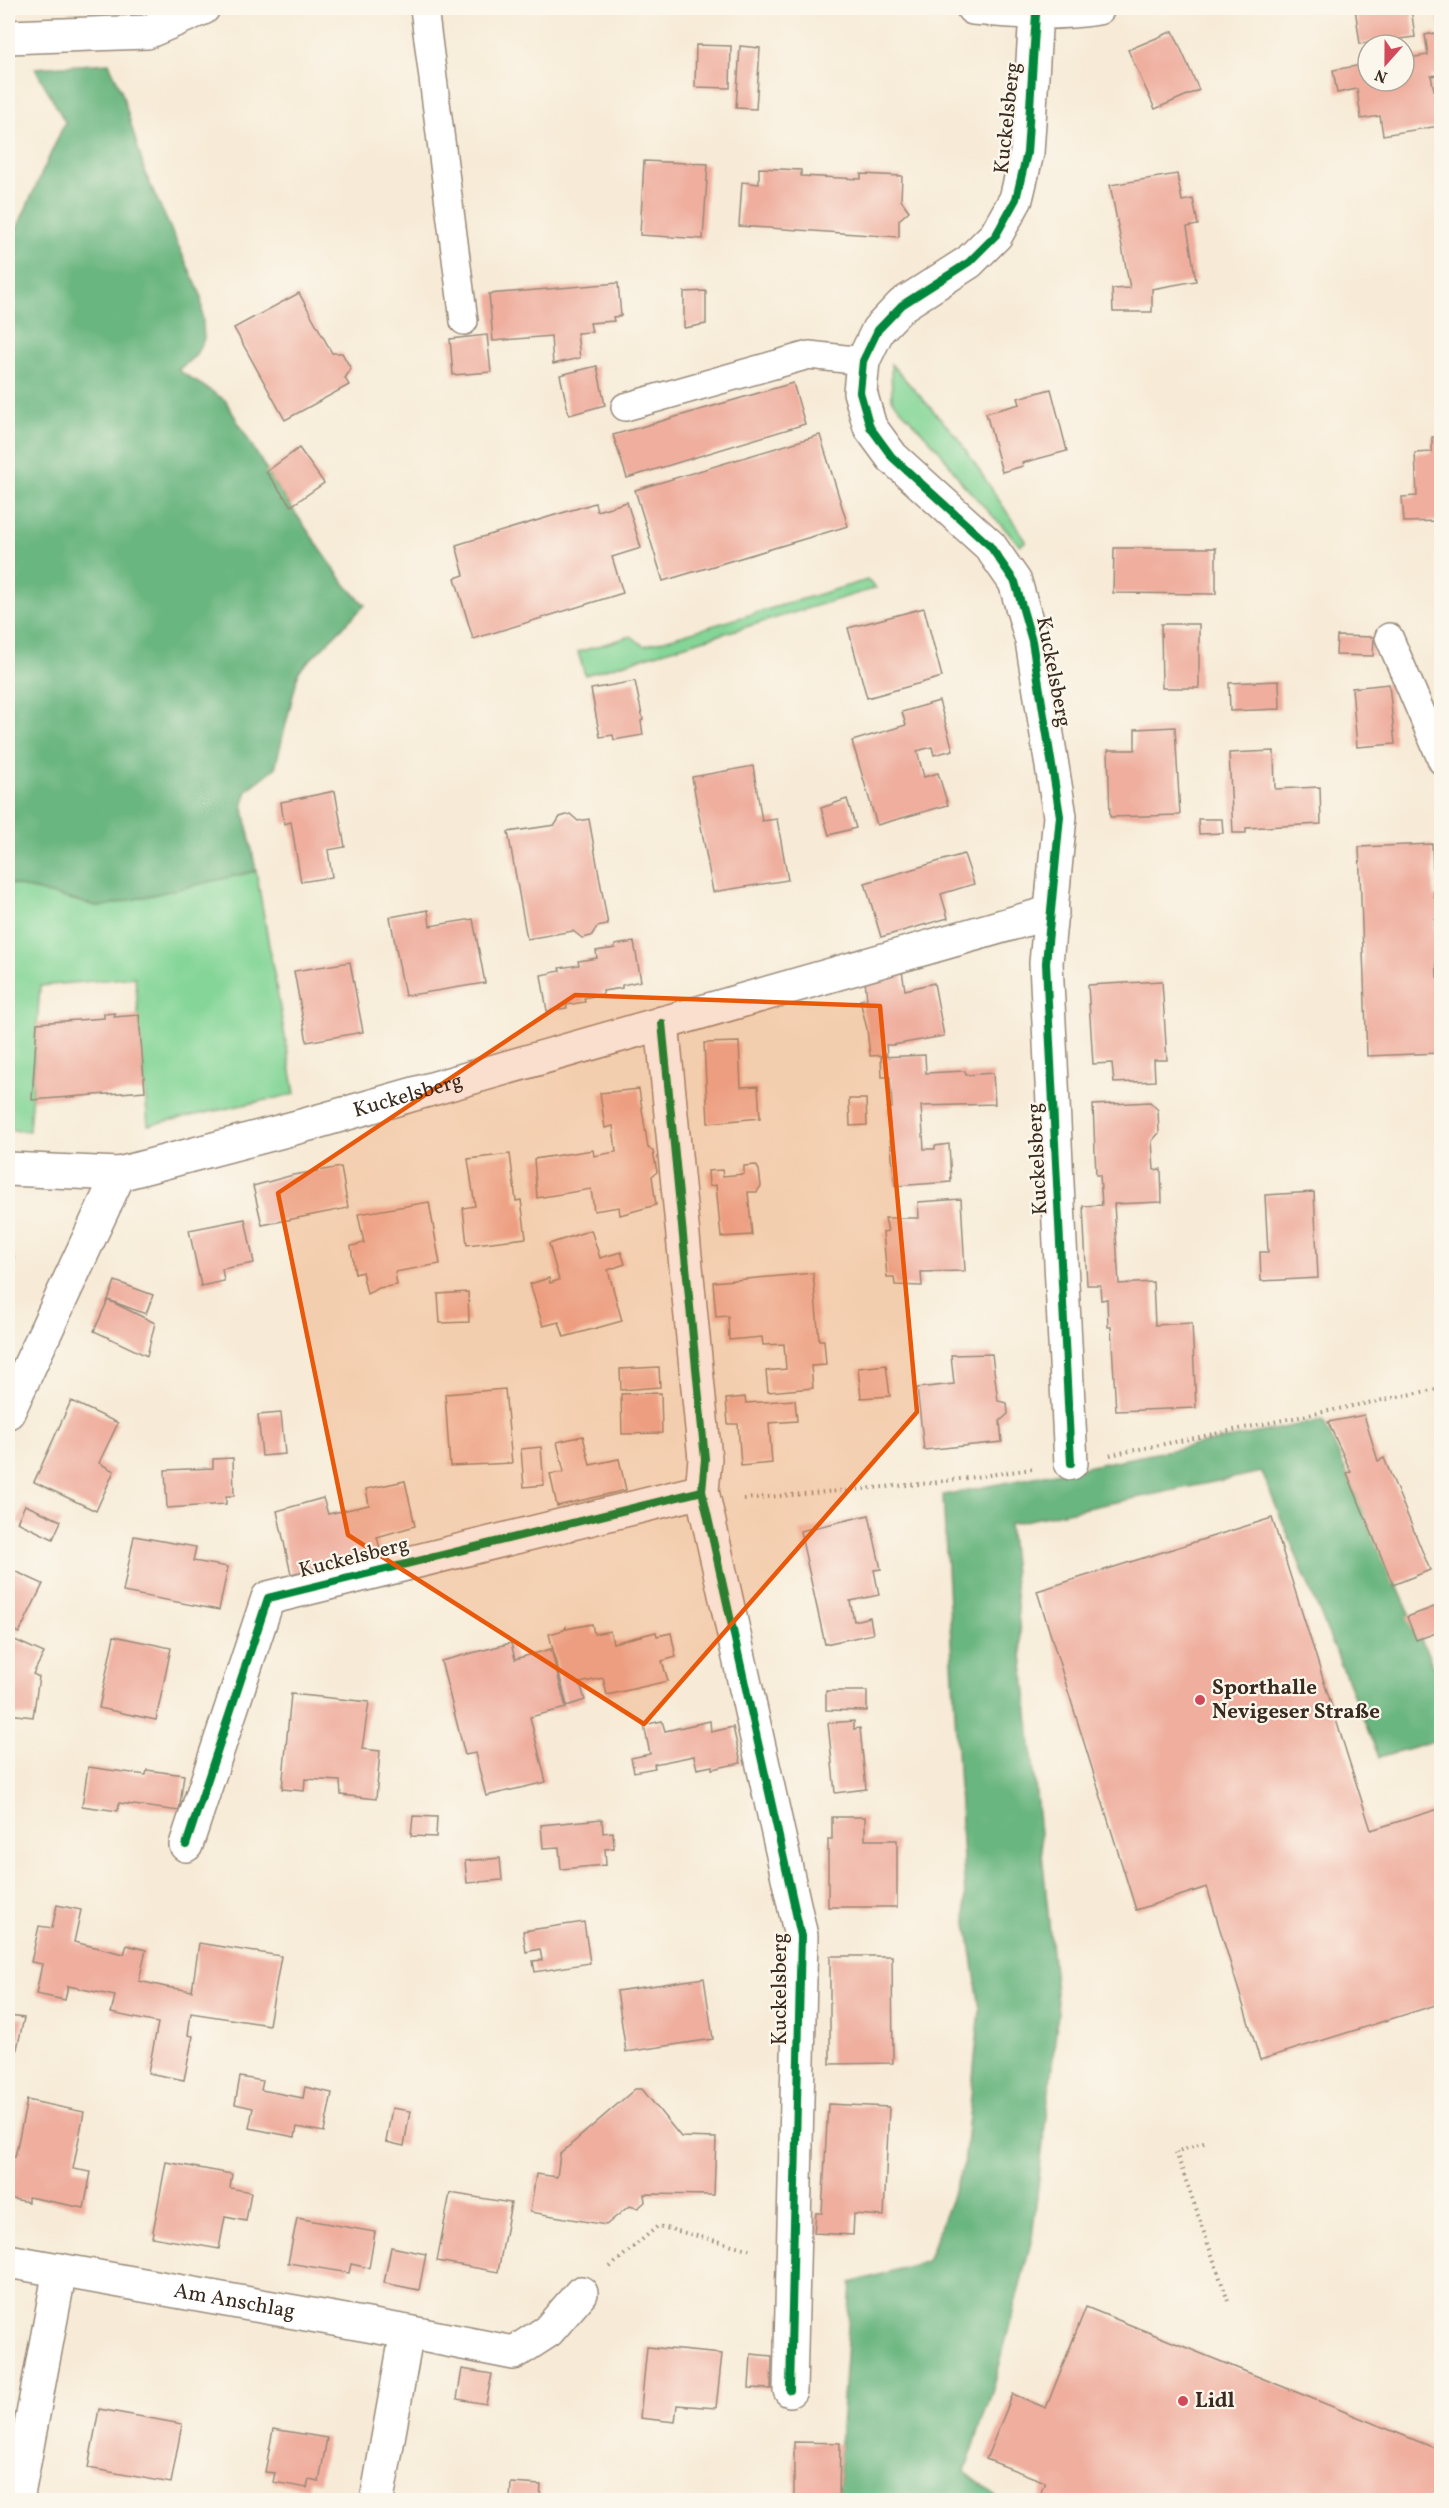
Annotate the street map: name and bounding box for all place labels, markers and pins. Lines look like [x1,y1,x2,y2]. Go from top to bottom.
place label: Sporthalle Nevigeser Straße [1212,1674,1380,1727]
marker: Sporthalle Nevigeser Straße [1193,1693,1207,1707]
place label: Lidl [1195,2387,1235,2416]
marker: Lidl [1176,2394,1190,2408]

